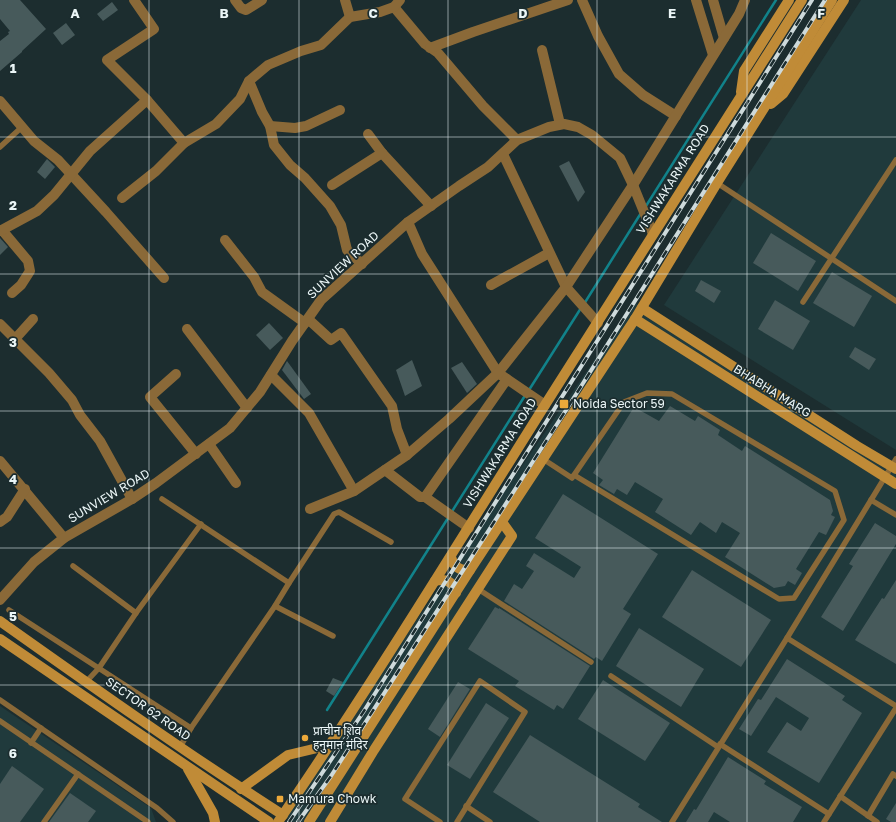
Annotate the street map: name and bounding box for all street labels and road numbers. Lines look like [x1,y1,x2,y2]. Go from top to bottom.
street label: VISHWAKARMA ROAD [633,121,713,236]
street label: SUNVIEW ROAD [304,228,382,302]
street label: BHABHA MARG [731,361,814,420]
street label: VISHWAKARMA ROAD [460,395,540,510]
street label: SUNVIEW ROAD [65,465,152,526]
street label: SECTOR 62 ROAD [103,674,194,744]

